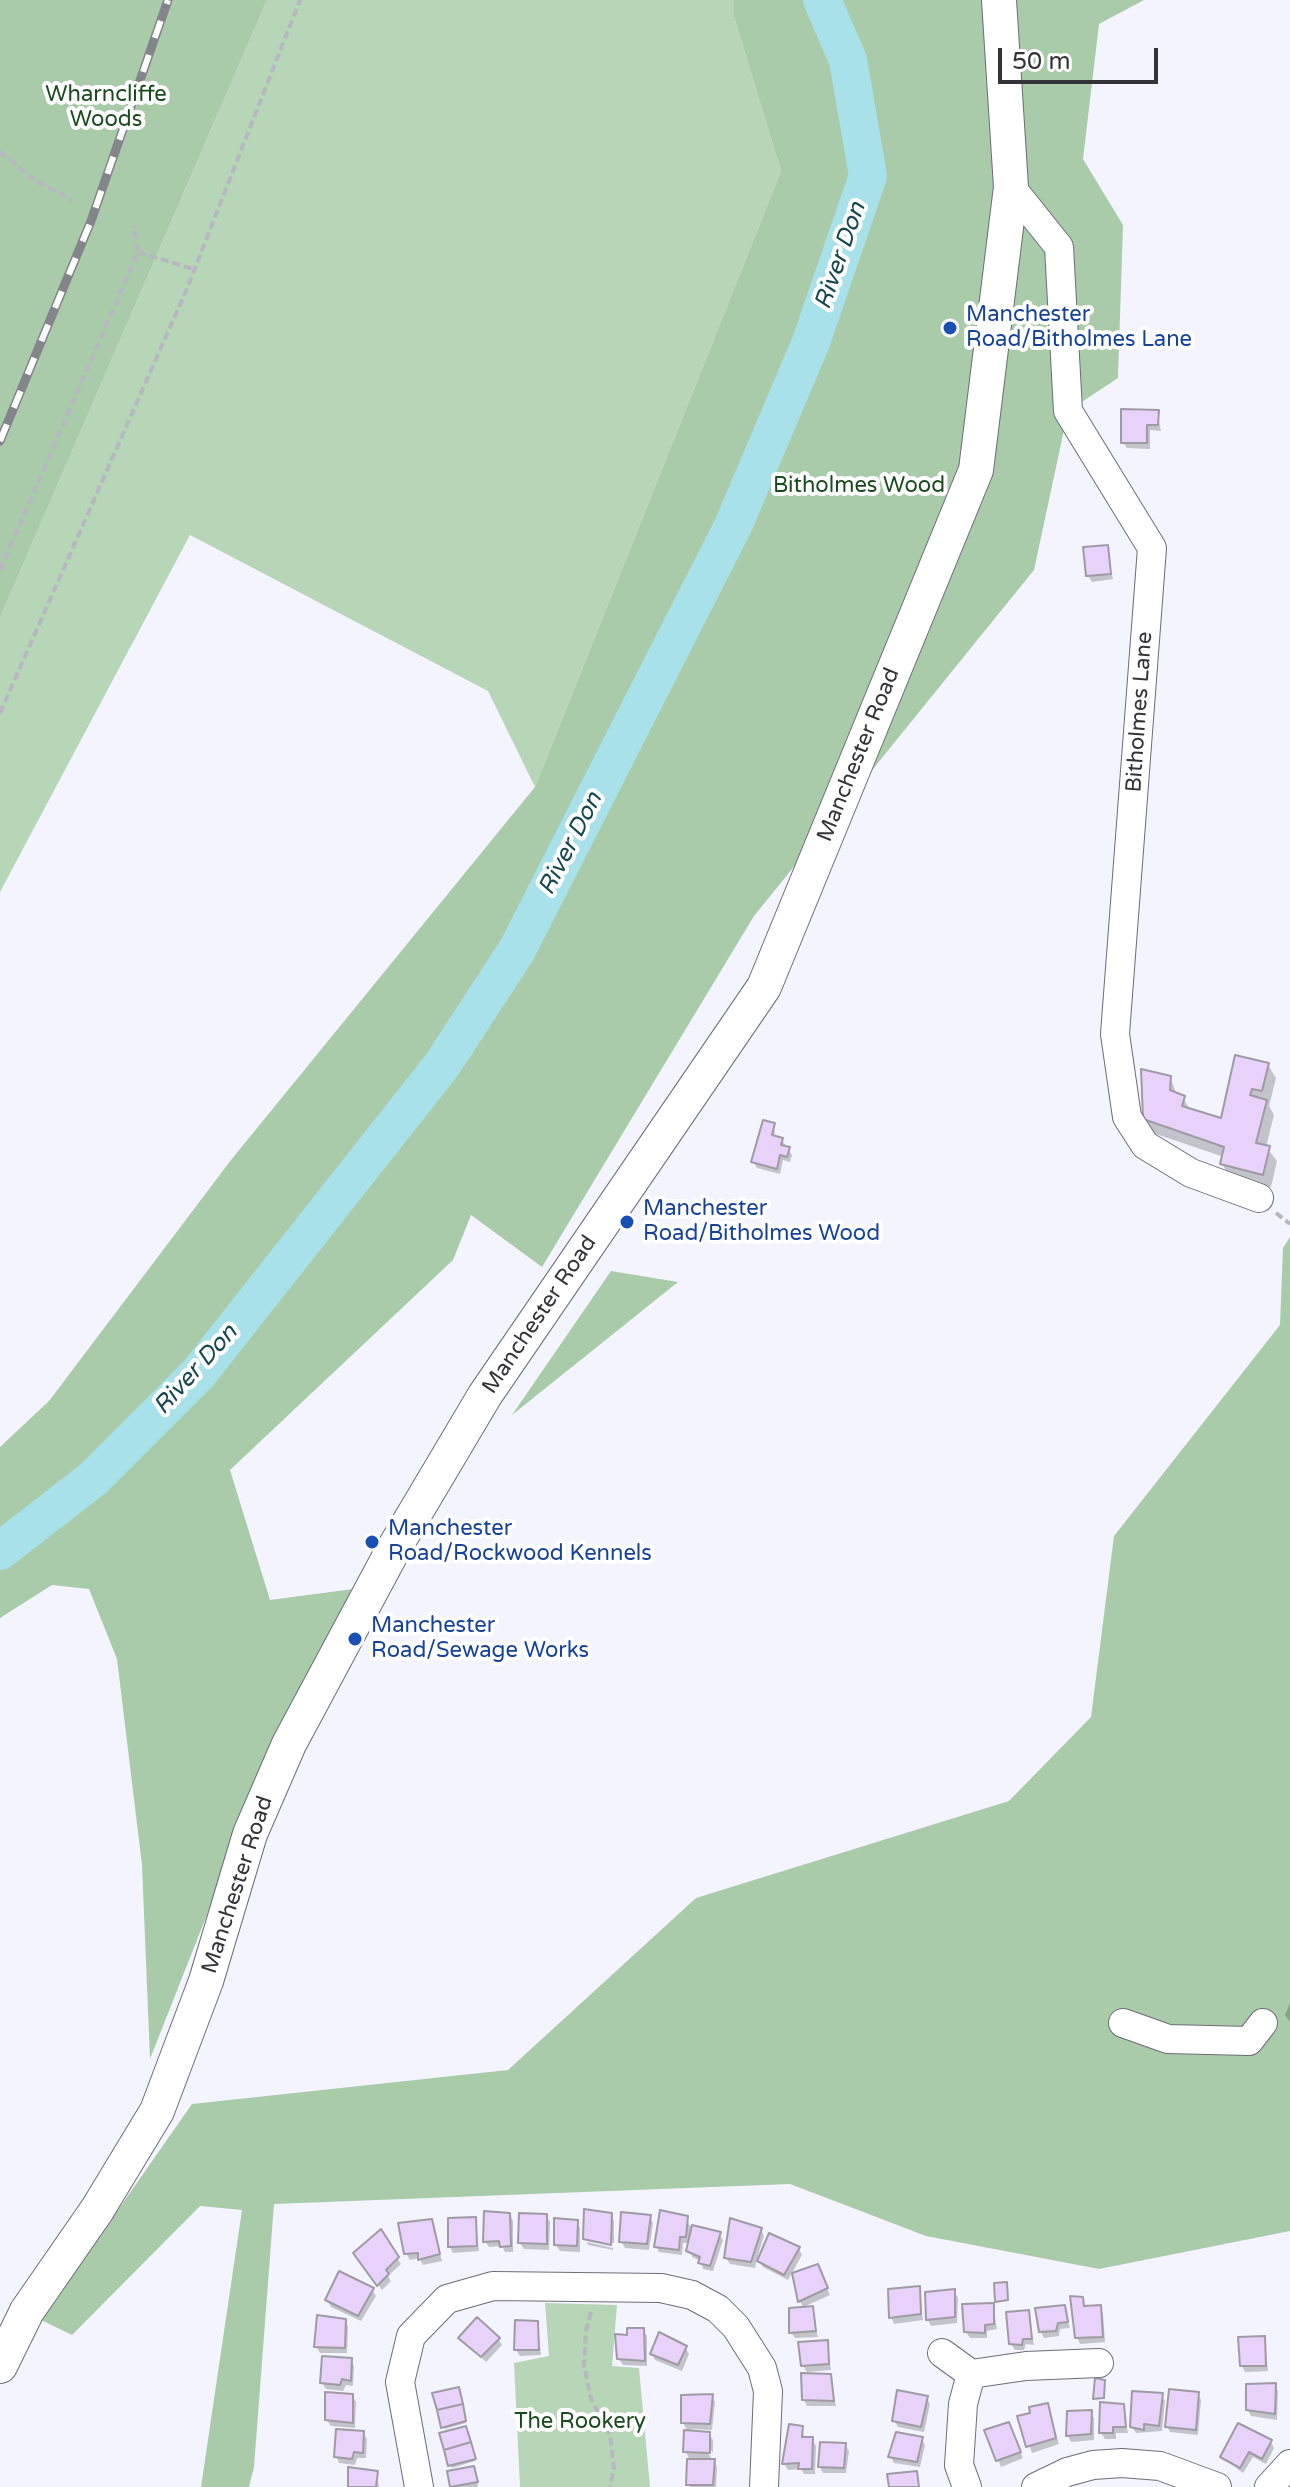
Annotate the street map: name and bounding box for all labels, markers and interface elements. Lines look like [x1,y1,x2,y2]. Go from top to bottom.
scale bar [1002,32,1162,82]
text: 50 m [1012,47,1070,76]
park label: Wharncliffe Woods [45,82,167,134]
water label: River Don [809,199,873,313]
place label: Manchester Road/Bitholmes Lane [966,302,1192,354]
marker: Manchester Road/Bitholmes Lane [941,319,959,337]
park label: Bitholmes Wood [773,473,945,499]
street label: Bitholmes Lane [1121,631,1159,793]
street label: Manchester Road [812,664,906,846]
water label: River Don [533,788,609,900]
place label: Manchester Road/Bitholmes Wood [643,1196,880,1248]
marker: Manchester Road/Bitholmes Wood [618,1213,636,1231]
street label: Manchester Road [477,1231,603,1399]
water label: River Don [148,1319,244,1421]
place label: Manchester Road/Rockwood Kennels [388,1516,652,1568]
marker: Manchester Road/Rockwood Kennels [363,1533,381,1551]
place label: Manchester Road/Sewage Works [371,1613,589,1664]
marker: Manchester Road/Sewage Works [346,1630,364,1648]
street label: Manchester Road [197,1793,279,1977]
park label: The Rookery [514,2409,646,2435]

